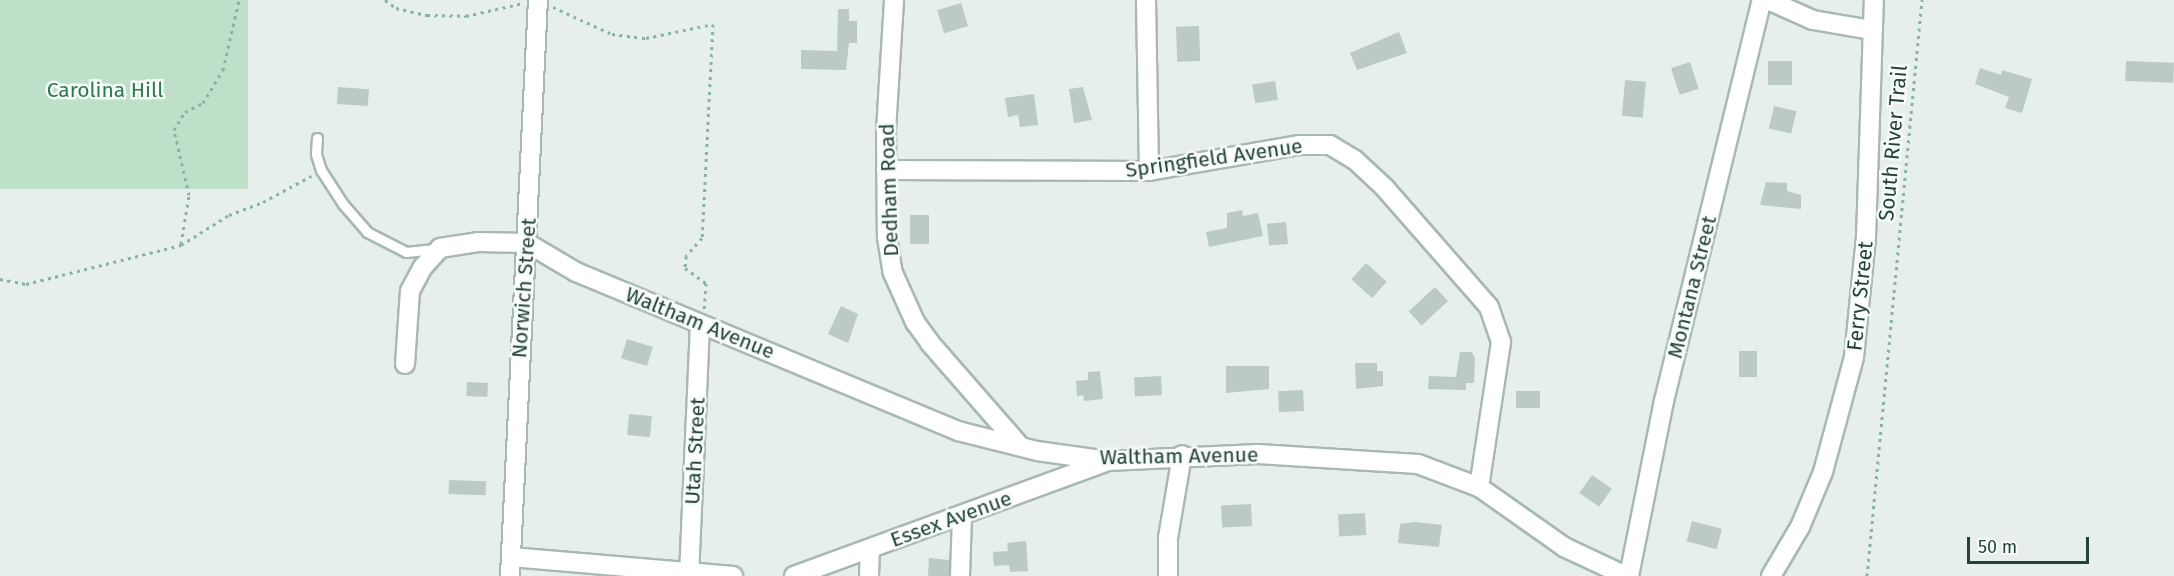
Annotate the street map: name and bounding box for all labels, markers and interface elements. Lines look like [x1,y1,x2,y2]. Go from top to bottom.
street label: South River Trail [1874,64,1912,222]
park label: Carolina Hill [47,77,163,103]
street label: Dedham Road [874,123,904,257]
street label: Springfield Avenue [1124,133,1304,183]
street label: Montana Street [1662,213,1722,361]
street label: Norwich Street [507,217,541,359]
street label: Ferry Street [1842,240,1878,352]
street label: Waltham Avenue [622,282,778,364]
street label: Utah Street [680,397,710,505]
street label: Waltham Avenue [1099,442,1259,470]
street label: Essex Avenue [887,485,1015,553]
scale bar [1970,525,2092,563]
text: 50 m [1978,536,2017,558]

